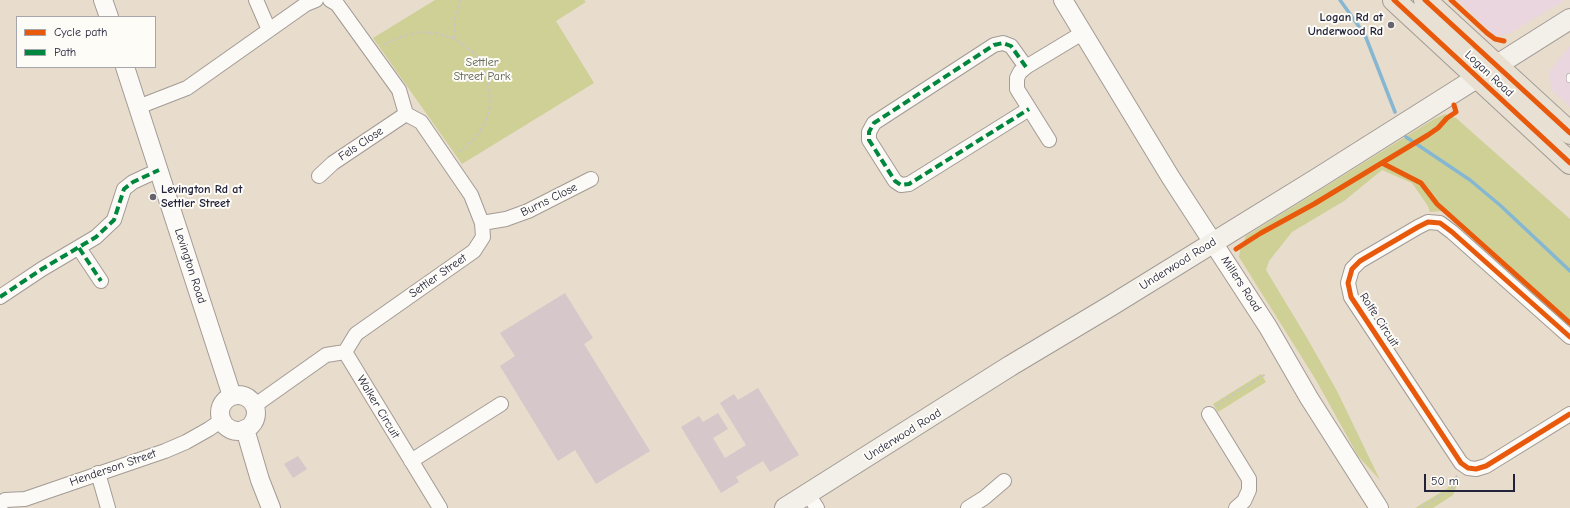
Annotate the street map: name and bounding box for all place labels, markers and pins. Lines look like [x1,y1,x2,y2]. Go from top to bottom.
place label: Logan Rd at Underwood Rd [1308,11,1383,39]
marker: Logan Rd at Underwood Rd [1386,20,1396,30]
place label: Levington Rd at Settler Street [161,183,242,211]
marker: Levington Rd at Settler Street [148,192,158,202]

